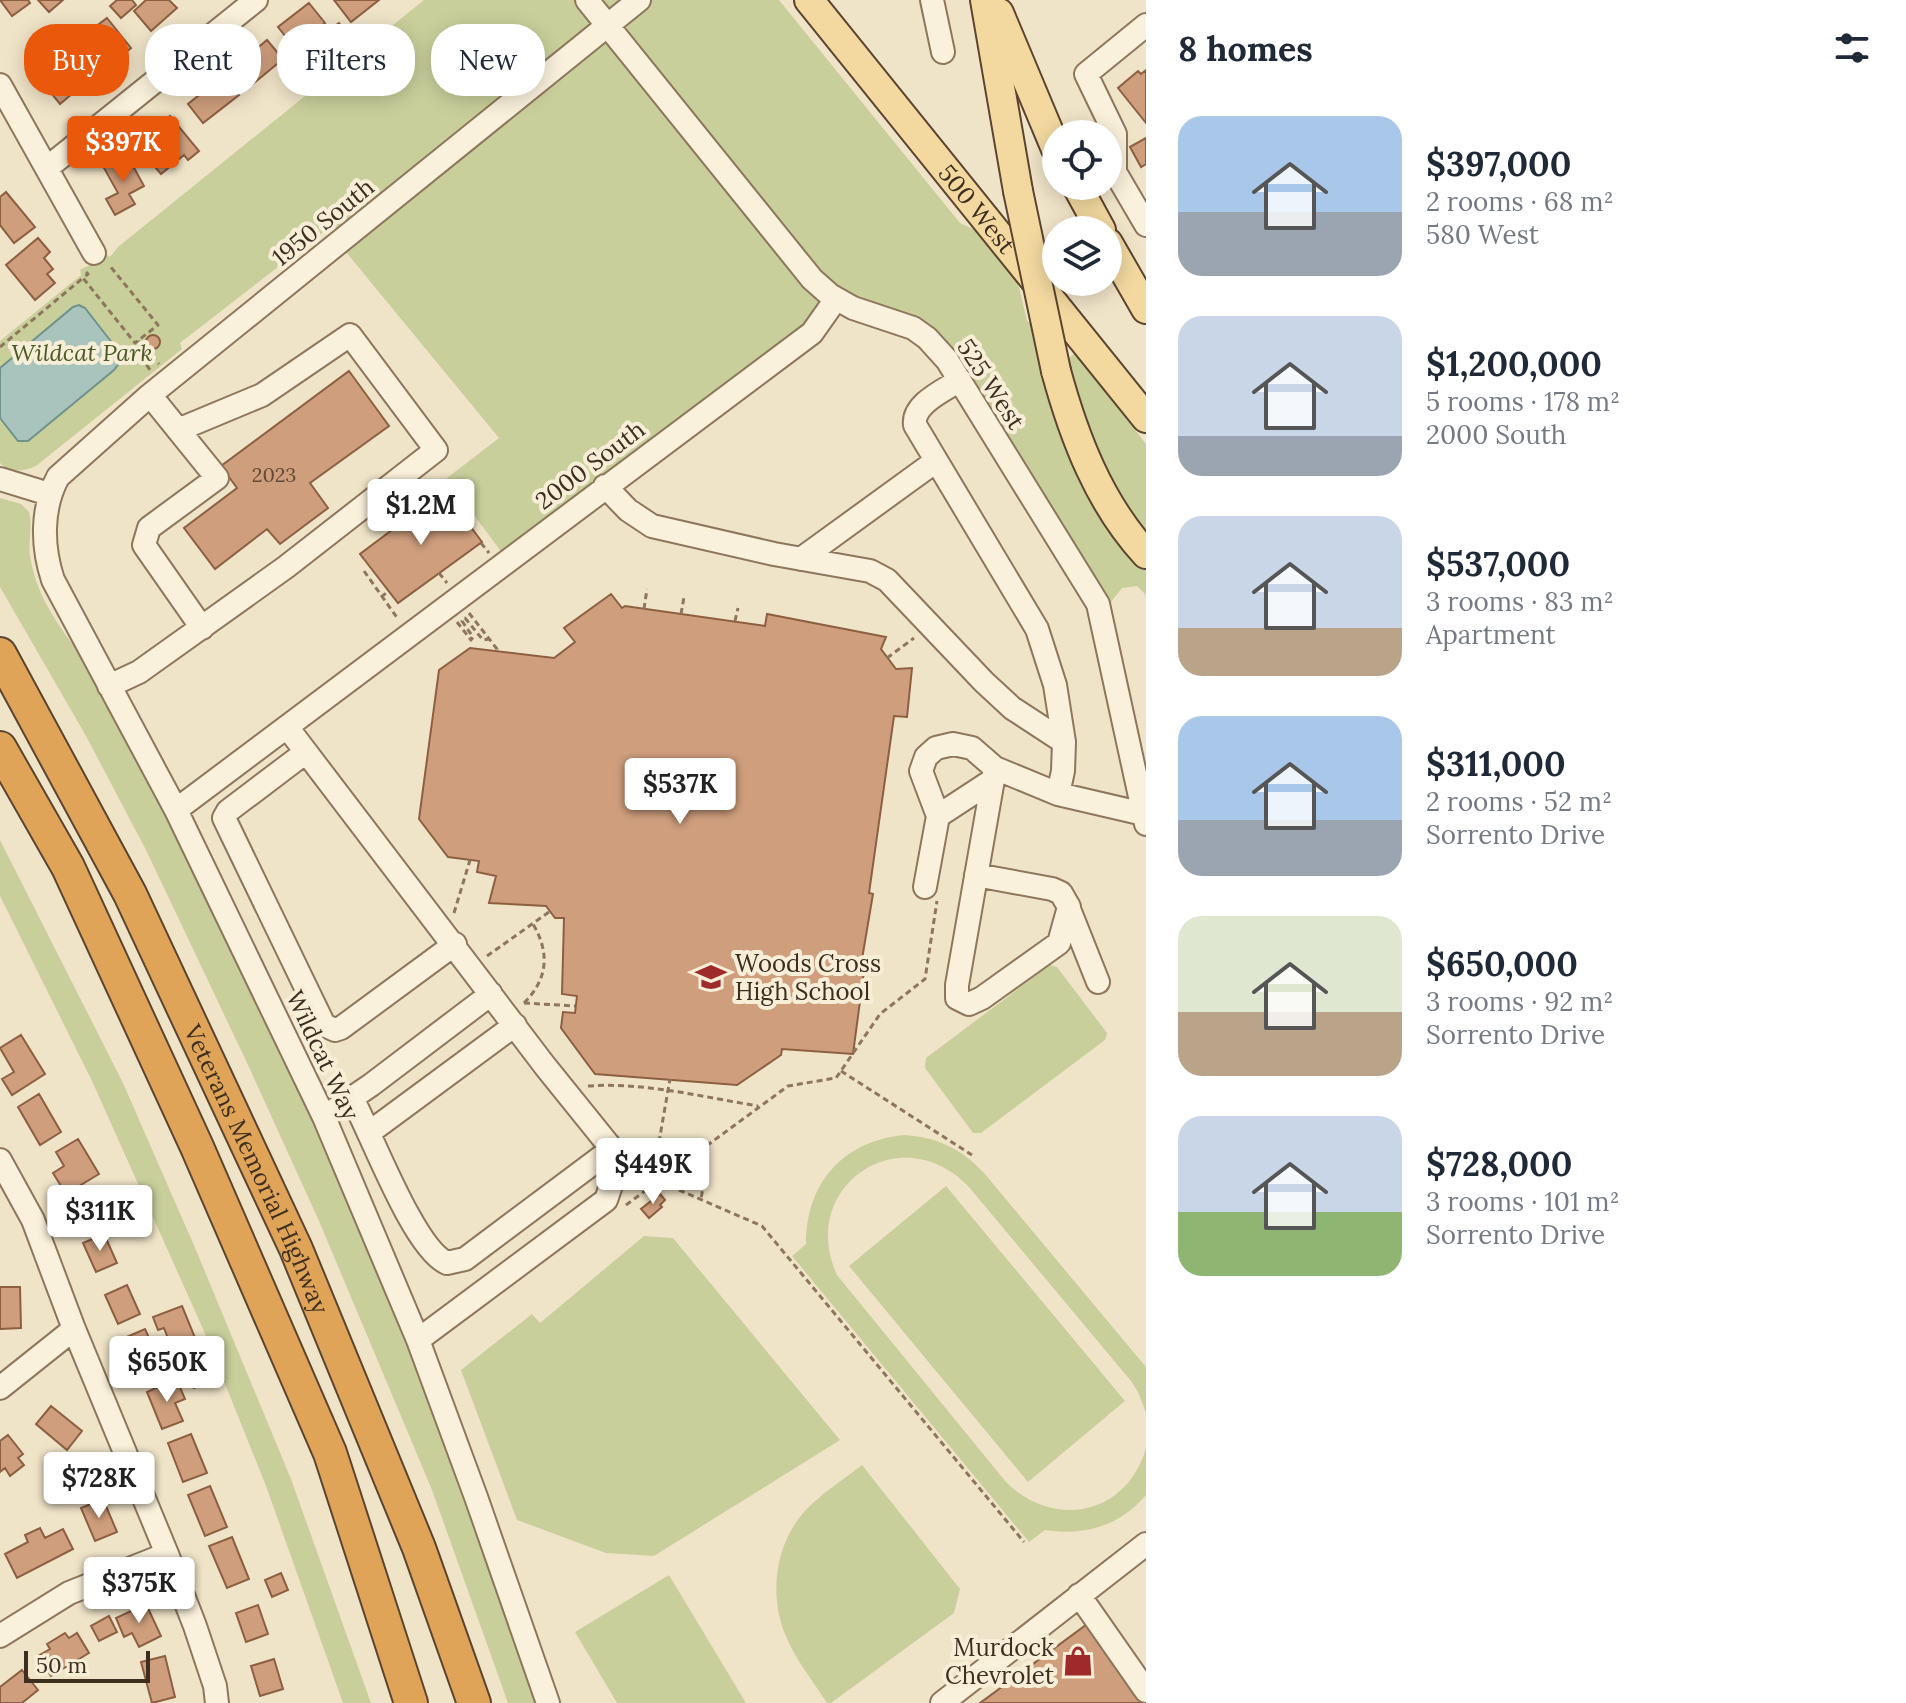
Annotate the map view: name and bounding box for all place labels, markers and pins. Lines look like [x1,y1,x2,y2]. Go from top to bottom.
pin: $397K [67,116,179,184]
pin: $1.2M [365,479,477,547]
pin: $537K [624,758,736,826]
place label: Woods Cross High School [735,948,881,1007]
school or university icon: Woods Cross High School [694,960,728,994]
pin: $449K [597,1138,709,1206]
pin: $311K [44,1185,156,1253]
pin: $650K [111,1336,223,1404]
pin: $728K [43,1452,155,1520]
pin: $375K [83,1557,195,1625]
place label: Murdock Chevrolet [945,1632,1055,1691]
shop icon: Murdock Chevrolet [1061,1644,1095,1678]

